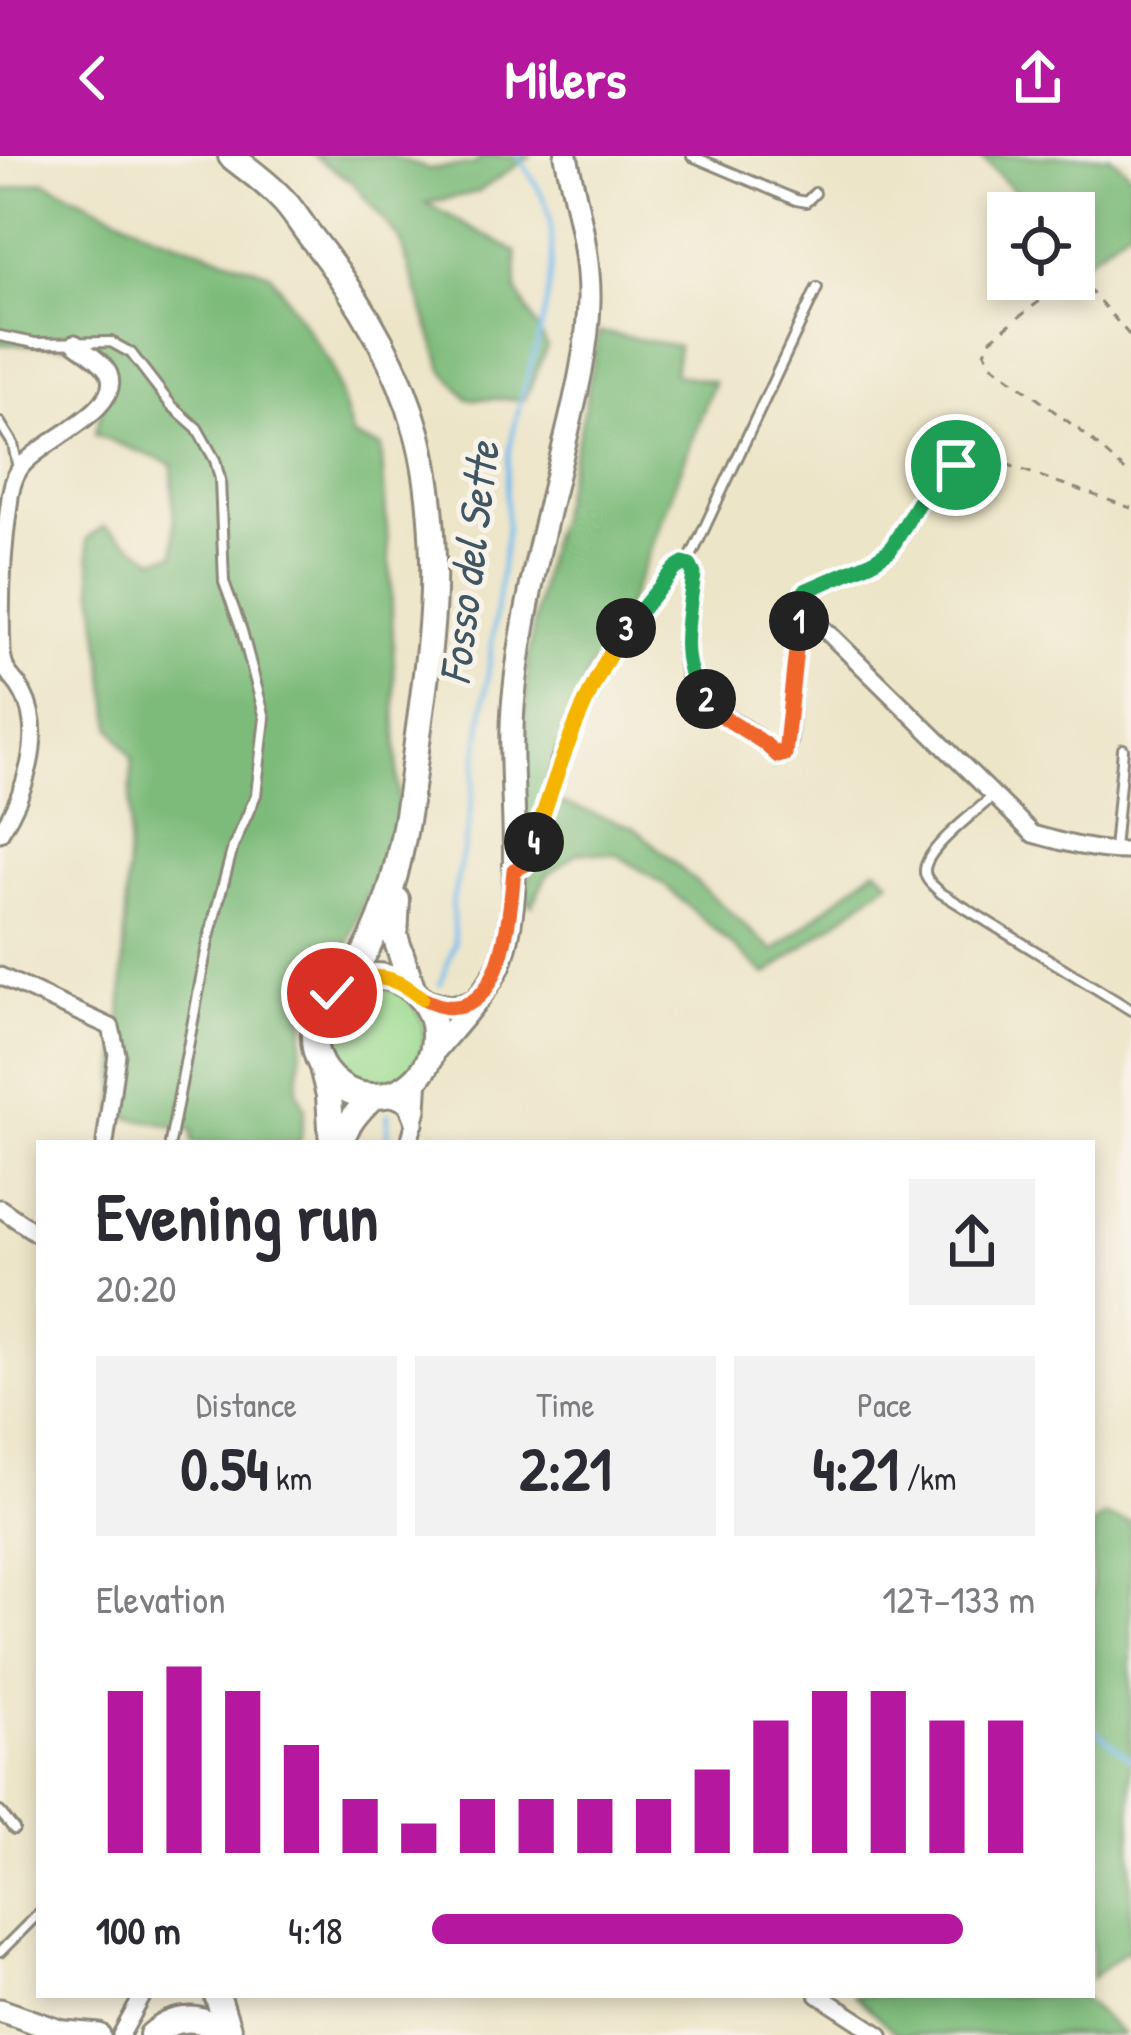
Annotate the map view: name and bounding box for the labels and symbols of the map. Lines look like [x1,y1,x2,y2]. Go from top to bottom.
pin [905,414,1007,516]
water label: Fosso del Sette [423,436,513,687]
pin: 1 [769,591,829,651]
pin: 3 [596,598,656,658]
pin: 2 [676,669,736,729]
pin: 4 [504,812,564,872]
pin [281,942,383,1044]

